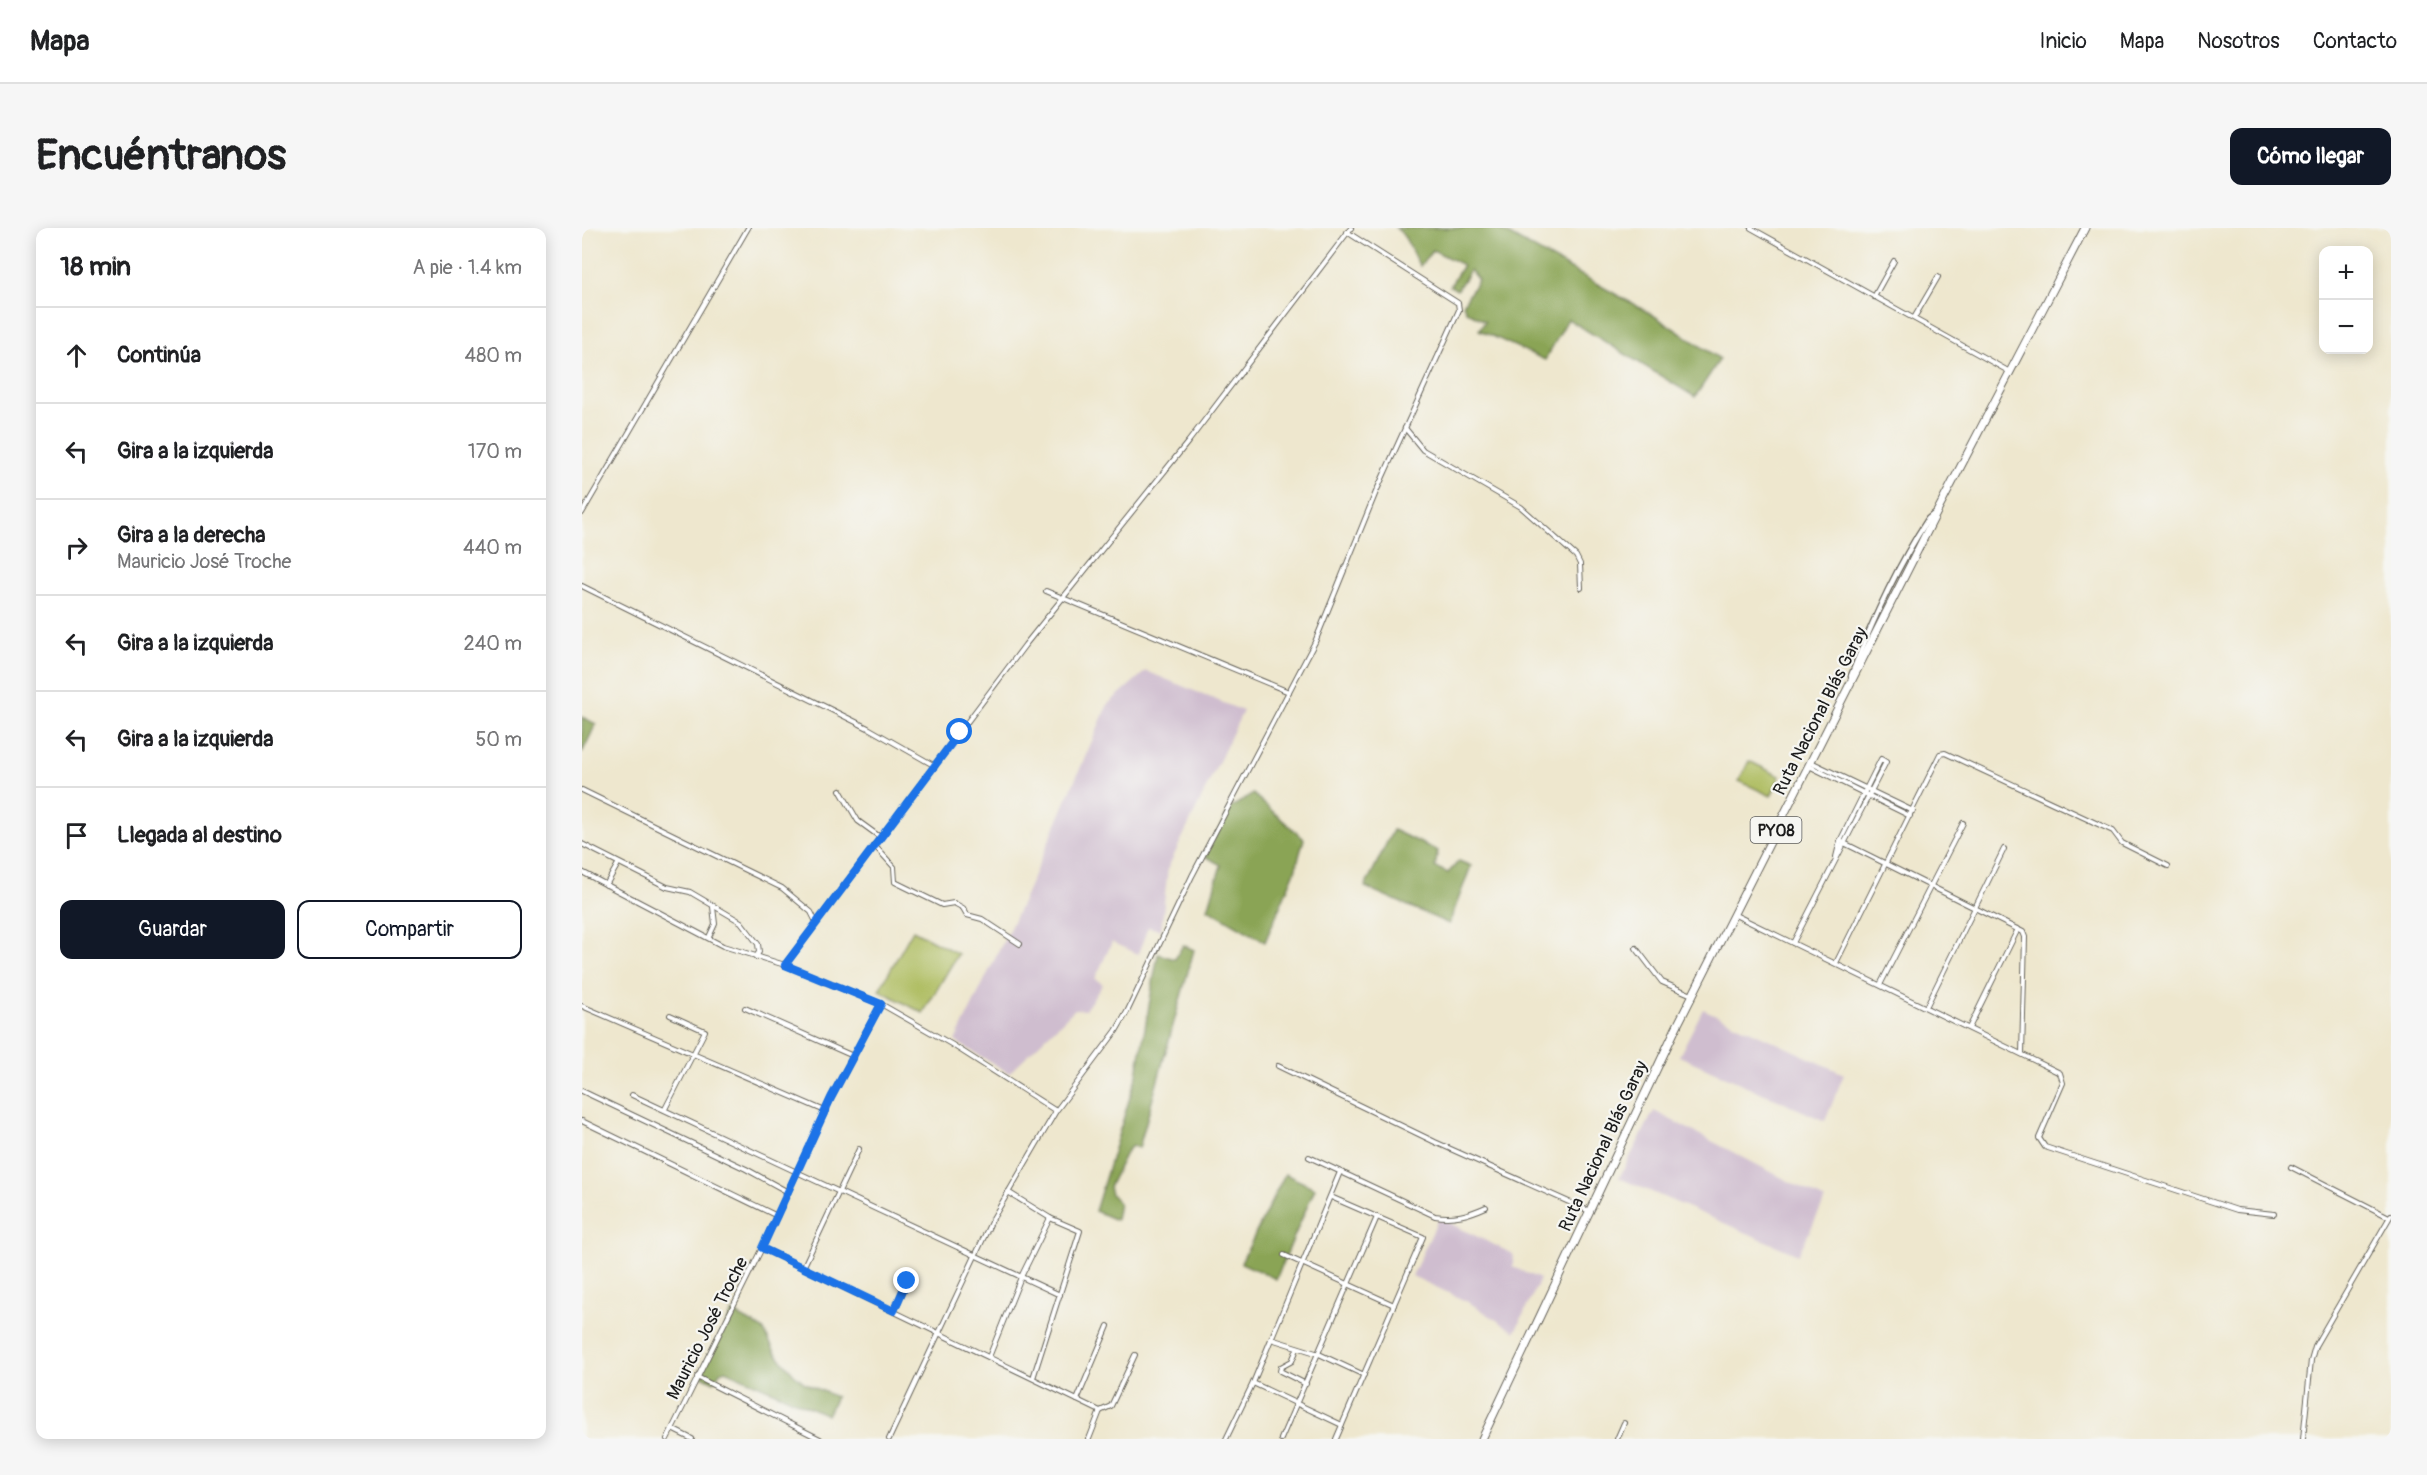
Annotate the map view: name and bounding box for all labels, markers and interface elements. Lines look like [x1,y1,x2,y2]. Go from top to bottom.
text: Mapa [30,24,89,59]
text: Inicio [2040,28,2087,55]
text: Mapa [2120,28,2164,55]
text: Nosotros [2197,28,2280,55]
text: Contacto [2313,28,2397,55]
button: Cómo llegar [2230,128,2391,185]
text: Encuéntranos [36,130,286,182]
map controls [2319,246,2373,354]
button: + [2319,246,2373,300]
text: 18 min [60,251,131,283]
text: A pie · 1.4 km [412,255,522,280]
button: − [2319,300,2373,354]
icon: ahead [60,339,93,372]
text: Continúa [117,341,201,369]
text: 480 m [465,343,522,368]
icon: left [60,435,93,468]
text: Gira a la izquierda [117,437,274,465]
text: 170 m [468,439,522,464]
text: Gira a la derecha [117,521,265,549]
icon: right [60,531,93,564]
text: 440 m [463,535,522,560]
text: Mauricio José Troche [117,549,291,574]
street label: Ruta Nacional Blás Garay [1768,623,1873,799]
icon: left [60,627,93,660]
text: Gira a la izquierda [117,629,274,657]
text: 240 m [463,631,522,656]
route start [946,718,972,744]
icon: left [60,723,93,756]
text: Gira a la izquierda [117,725,274,753]
text: 50 m [475,727,522,752]
road number: PY08 [1750,817,1802,843]
icon: arrive [60,819,93,852]
text: Llegada al destino [117,821,282,849]
button: Guardar [60,900,285,959]
button: Compartir [297,900,522,959]
street label: Ruta Nacional Blás Garay [1554,1057,1653,1235]
street label: Mauricio José Troche [662,1253,753,1403]
route end [893,1267,919,1293]

